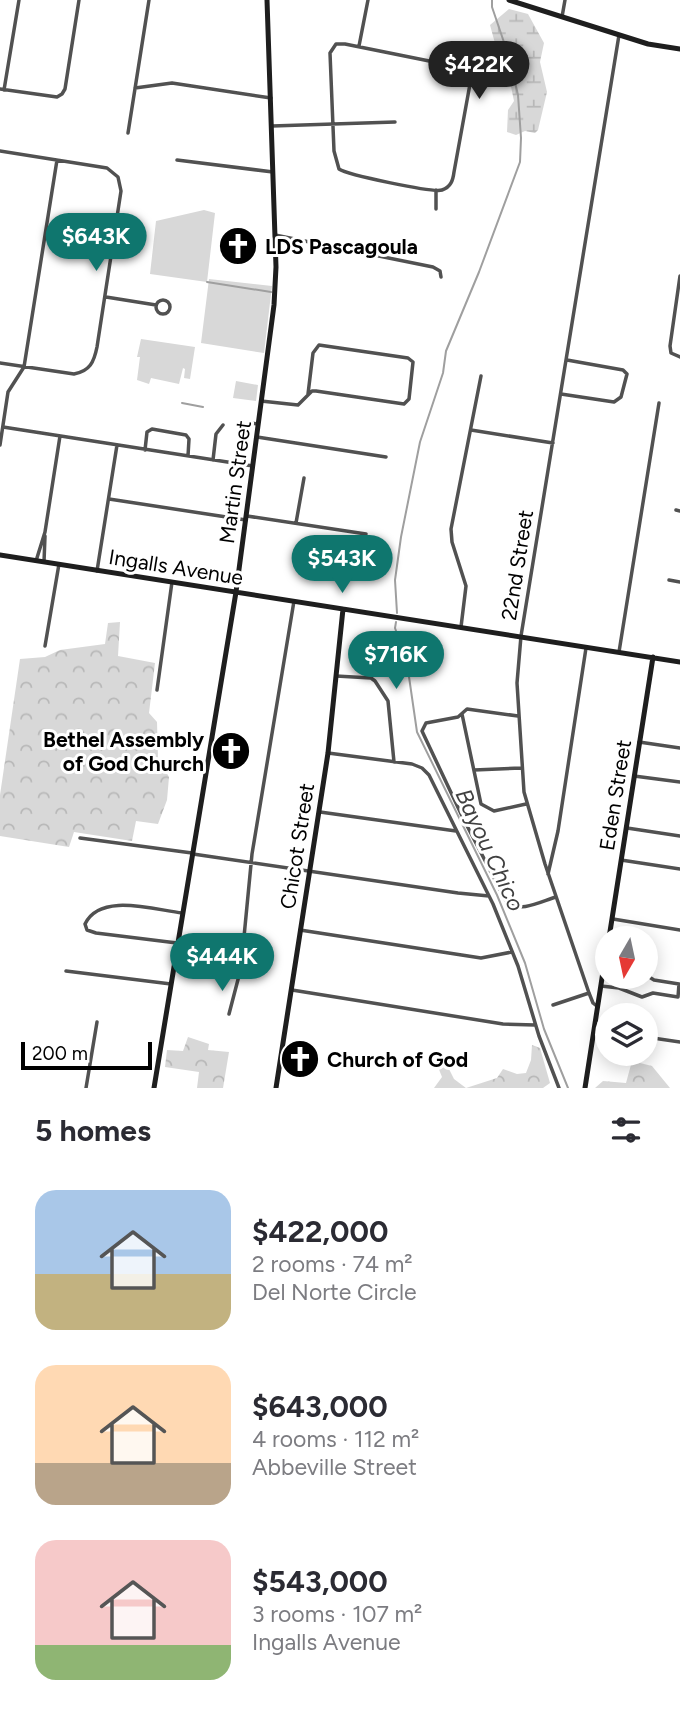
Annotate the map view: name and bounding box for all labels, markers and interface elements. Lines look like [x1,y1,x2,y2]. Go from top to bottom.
pin: $422K [430,42,528,101]
text: $422K [444,50,514,78]
pin: $643K [47,214,145,273]
text: $643K [62,222,130,250]
church icon: LDS Pascagoula [217,225,259,267]
place label: LDS Pascagoula [265,234,418,259]
street label: Martin Street [214,419,256,545]
street label: 22nd Street [496,508,538,622]
pin: $543K [293,536,391,595]
street label: Ingalls Avenue [107,544,245,590]
text: $543K [308,544,376,572]
pin: $716K [347,632,445,691]
text: $716K [364,640,428,668]
place label: Bethel Assembly of God Church [43,727,205,776]
church icon: Bethel Assembly of God Church [210,730,252,772]
street label: Eden Street [594,738,636,852]
street label: Chicot Street [275,781,319,911]
water label: Bayou Chico [449,784,531,916]
north arrow [595,926,658,989]
map controls [595,926,658,1066]
pin: $444K [173,934,271,993]
text: $444K [186,942,258,970]
button: layers [595,1003,658,1066]
church icon: Church of God [279,1038,321,1080]
scale bar [21,1039,152,1071]
text: 200 m [32,1042,88,1065]
place label: Church of God [327,1047,468,1072]
icon: filters [607,1111,645,1149]
text: 5 homes [35,1112,151,1149]
text: $422,000 [252,1213,388,1250]
icon: home [91,1218,175,1302]
text: 2 rooms · 74 m² [252,1250,413,1278]
text: Del Norte Circle [252,1278,417,1306]
text: $643,000 [252,1388,388,1425]
icon: home [91,1393,175,1477]
text: 4 rooms · 112 m² [252,1425,419,1453]
text: Abbeville Street [252,1453,417,1481]
text: $543,000 [252,1563,388,1600]
icon: home [91,1568,175,1652]
text: 3 rooms · 107 m² [252,1600,422,1628]
text: Ingalls Avenue [252,1628,401,1656]

